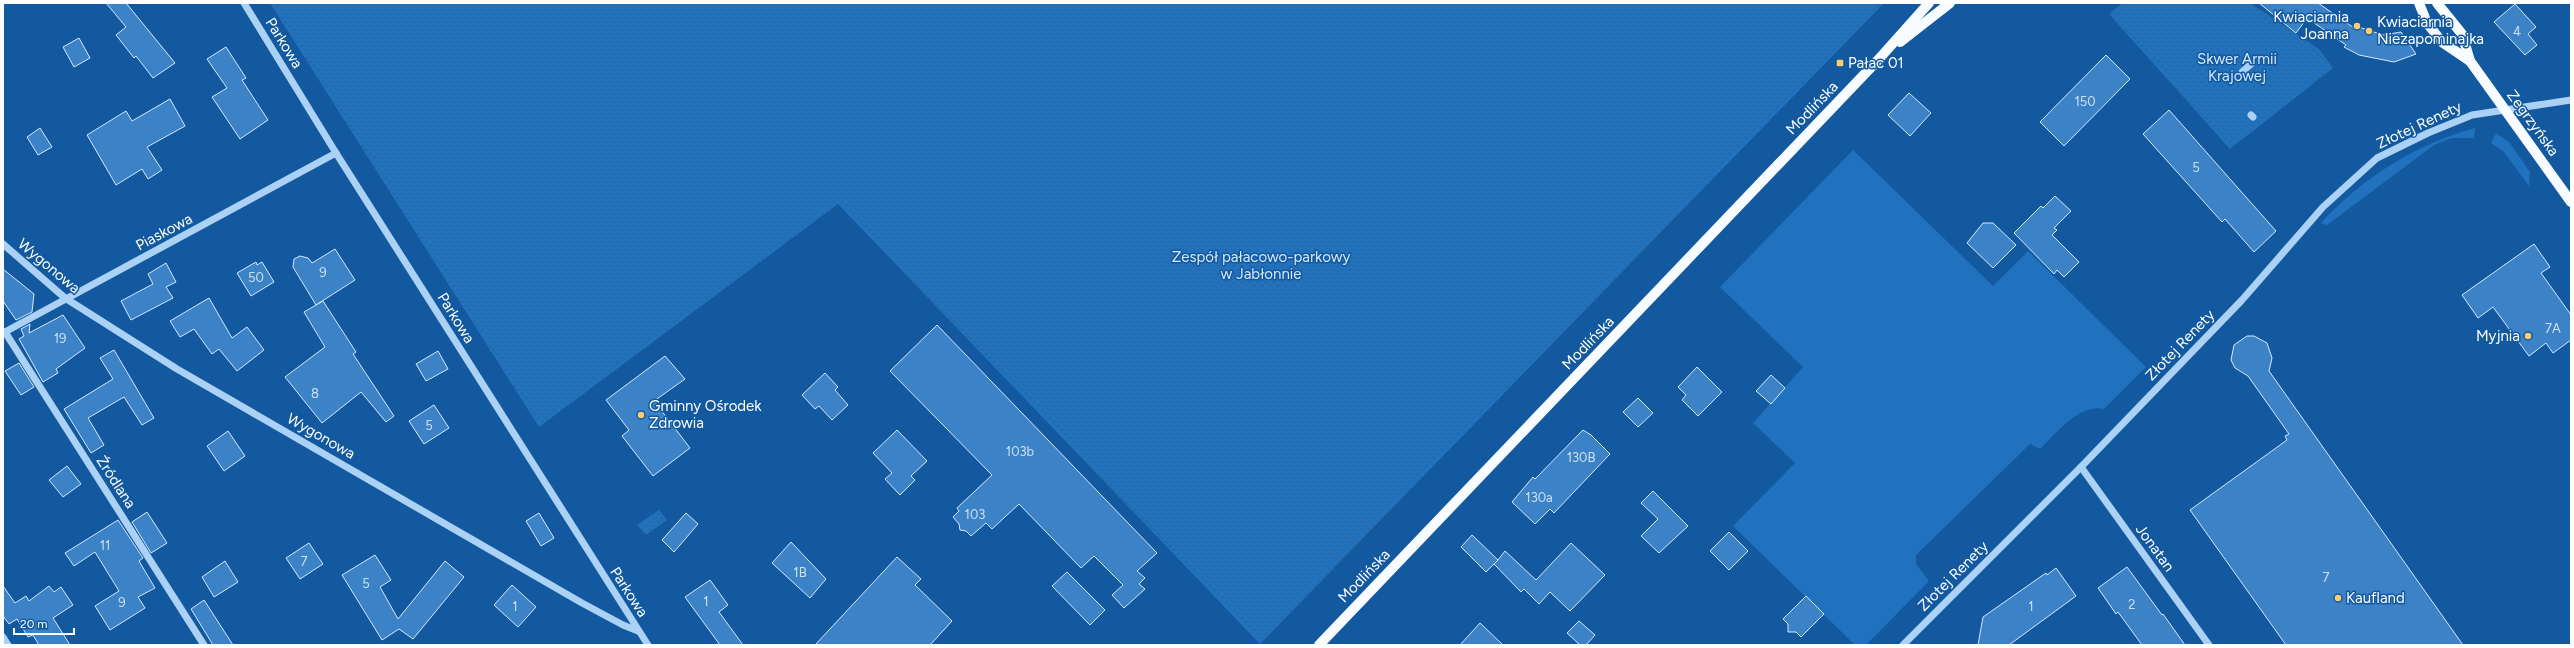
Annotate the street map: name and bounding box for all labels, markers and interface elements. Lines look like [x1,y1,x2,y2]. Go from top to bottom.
place label: Kwiaciarnia Joanna [2273,8,2349,43]
place label: Kwiaciarnia Niezapominajka [2377,13,2484,48]
street label: Parkowa [262,14,306,72]
marker: Kwiaciarnia Joanna [2352,21,2362,31]
house number: 4 [2513,24,2521,39]
marker: Kwiaciarnia Niezapominajka [2364,26,2374,36]
park label: Skwer Armii Krajowej [2197,50,2277,85]
place label: Pałac 01 [1848,54,1904,72]
marker: Pałac 01 [1835,58,1845,68]
street label: Modlińska [1782,78,1842,138]
street label: Zegrzyńska [2503,87,2563,159]
house number: 150 [2074,94,2096,109]
street label: Złotej Renety [2374,97,2465,153]
house number: 5 [2192,160,2200,175]
street label: Piaskowa [133,210,195,254]
street label: Wygonowa [14,235,84,297]
park label: Zespół pałacowo-parkowy w Jabłonnie [1172,248,1350,283]
house number: 9 [319,265,327,280]
house number: 50 [248,270,264,285]
street label: Parkowa [434,289,478,347]
street label: Złotej Renety [2142,306,2218,384]
street label: Modlińska [1558,313,1618,373]
house number: 7A [2545,321,2561,336]
place label: Myjnia [2476,327,2520,345]
house number: 19 [54,331,66,346]
marker: Myjnia [2523,331,2533,341]
house number: 8 [311,386,319,401]
place label: Gminny Ośrodek Zdrowia [649,397,762,432]
street label: Wygonowa [284,409,358,463]
marker: Gminny Ośrodek Zdrowia [636,410,646,420]
house number: 5 [425,418,433,433]
house number: 103b [1006,444,1035,459]
house number: 130B [1567,450,1595,465]
street label: Źródlana [92,452,140,512]
house number: 130a [1525,490,1553,505]
house number: 103 [965,507,985,522]
street label: Jonatan [2132,521,2178,575]
street label: Złotej Renety [1914,537,1992,615]
house number: 11 [100,538,110,553]
street label: Modlińska [1334,546,1394,606]
house number: 7 [301,554,308,569]
street label: Parkowa [606,564,652,620]
house number: 1B [793,565,807,580]
house number: 7 [2323,570,2330,585]
house number: 5 [362,576,370,591]
place label: Kaufland [2346,589,2405,607]
marker: Kaufland [2333,593,2343,603]
house number: 1 [703,594,709,609]
house number: 9 [118,595,126,610]
house number: 2 [2128,597,2136,612]
house number: 1 [512,599,518,614]
house number: 1 [2028,599,2034,614]
scale bar [14,610,74,636]
text: 20 m [20,617,48,631]

